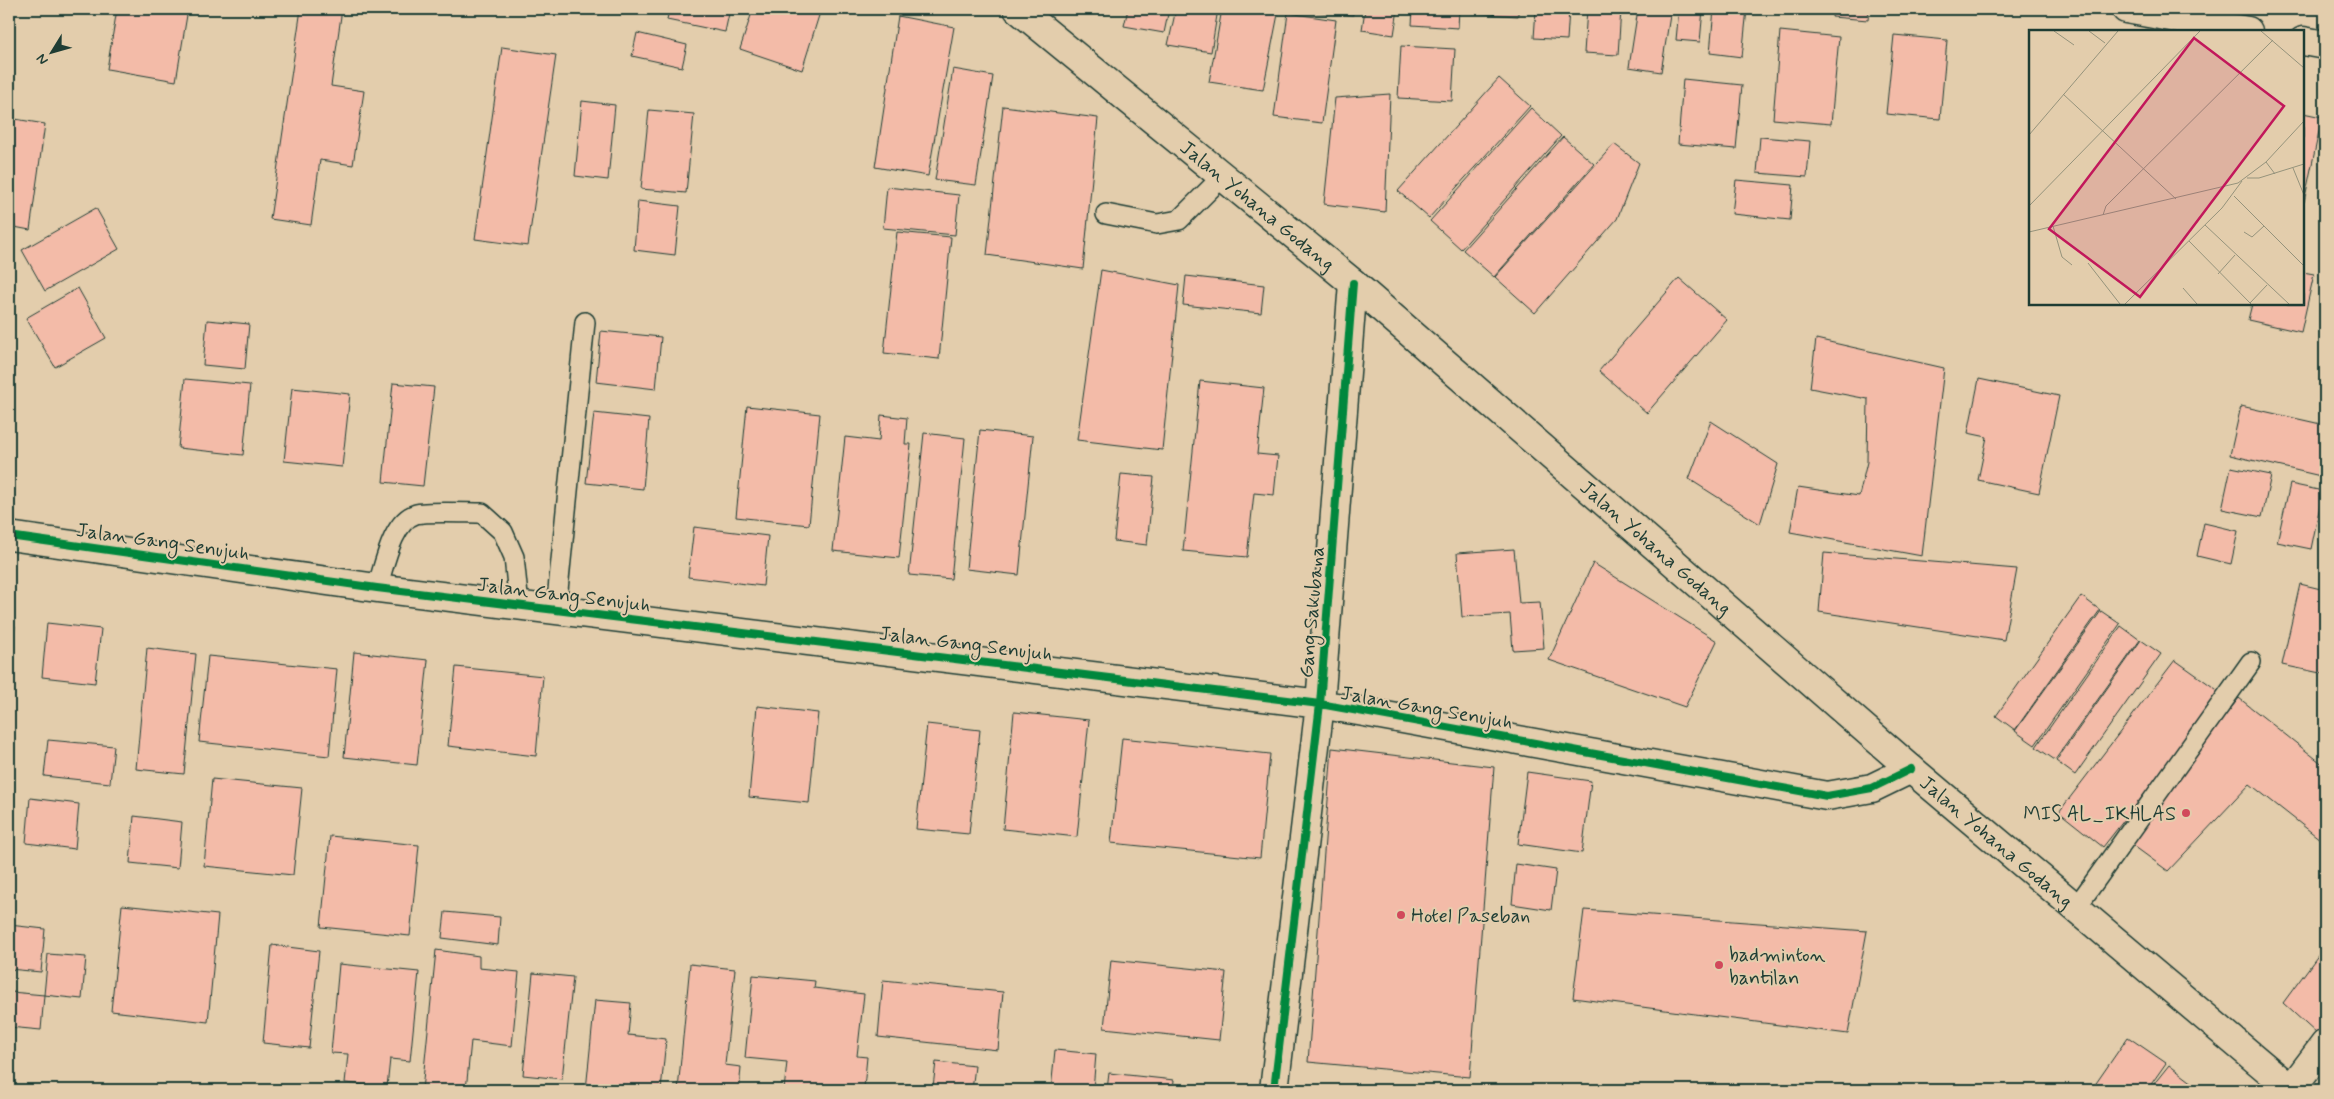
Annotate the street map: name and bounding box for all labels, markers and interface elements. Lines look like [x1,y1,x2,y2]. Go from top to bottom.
north arrow [28,28,78,78]
inset map [2029,30,2304,305]
text: N [32,50,52,68]
street label: Jalan Yohana Godang [1174,135,1340,278]
street label: Jalan Yohana Godang [1574,475,1737,622]
street label: Jalan Gang Senujuh [74,517,251,569]
street label: Gang Sakubana [1293,545,1333,679]
street label: Jalan Gang Senujuh [475,571,652,621]
street label: Jalan Gang Senujuh [877,620,1054,670]
street label: Jalan Gang Senujuh [1338,680,1515,738]
street label: Jalan Yohana Godang [1913,770,2078,915]
place label: MIS AL_IKHLAS [2023,801,2176,828]
marker: MIS AL_IKHLAS [2180,807,2192,819]
place label: Hotel Paseban [1411,903,1530,930]
marker: Hotel Paseban [1395,909,1407,921]
place label: badminton bantilan [1729,942,1826,992]
marker: badminton bantilan [1713,959,1725,971]

